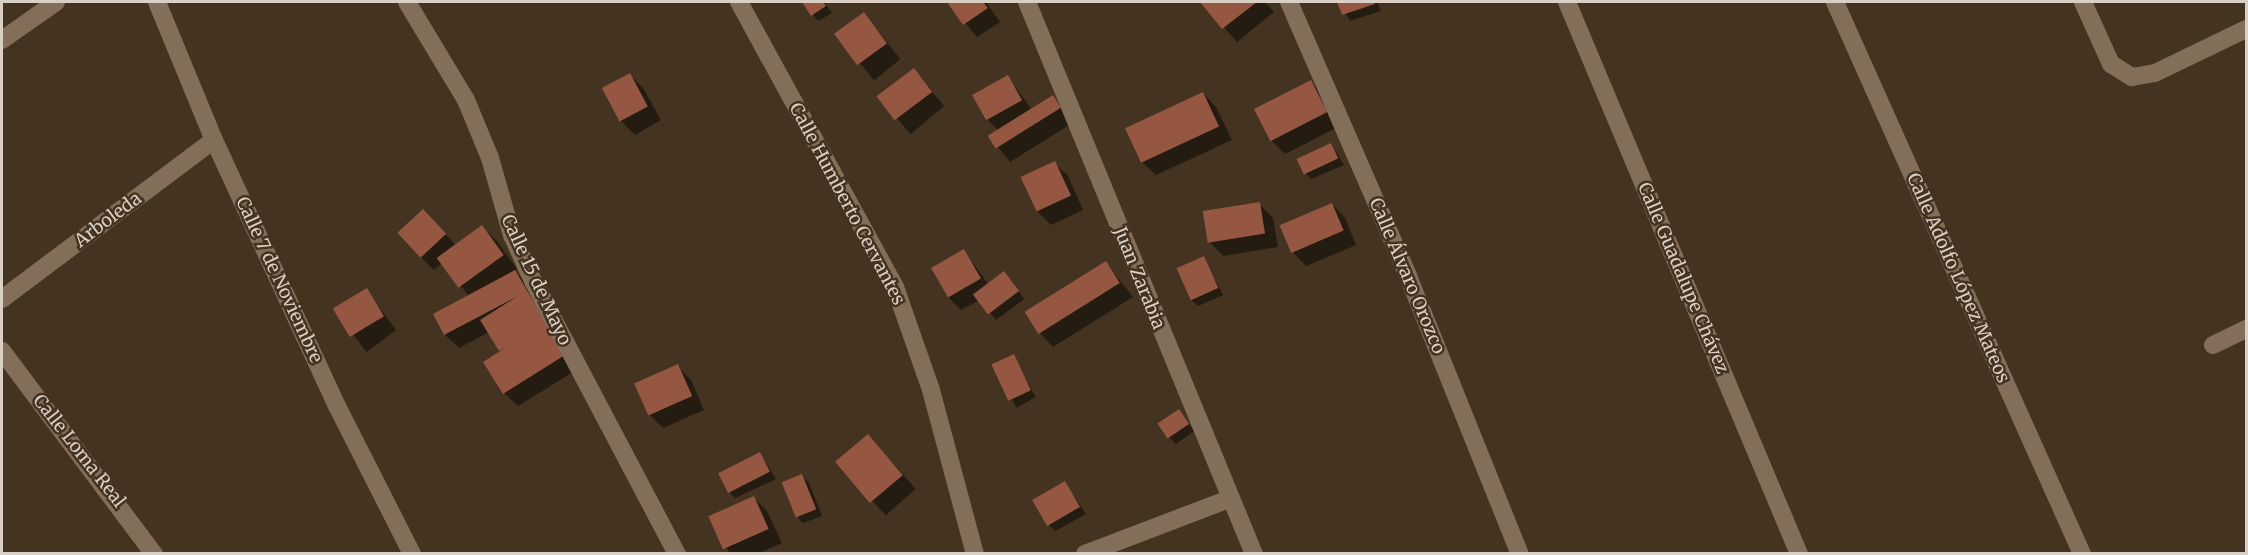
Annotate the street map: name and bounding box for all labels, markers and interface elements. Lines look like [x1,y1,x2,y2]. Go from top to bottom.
street label: Calle Humberto Cervantes [785,99,909,309]
street label: Calle Adolfo López Mateos [1902,170,2014,386]
street label: Calle Guadalupe Chávez [1633,179,1733,377]
street label: Arboleda [70,188,146,252]
street label: Calle 7 de Noviembre [231,194,327,366]
street label: Calle Álvaro Orozco [1364,195,1450,357]
street label: Calle 15 de Mayo [496,211,576,349]
street label: Juan Zarabia [1109,224,1169,332]
street label: Calle Loma Real [28,390,130,512]

